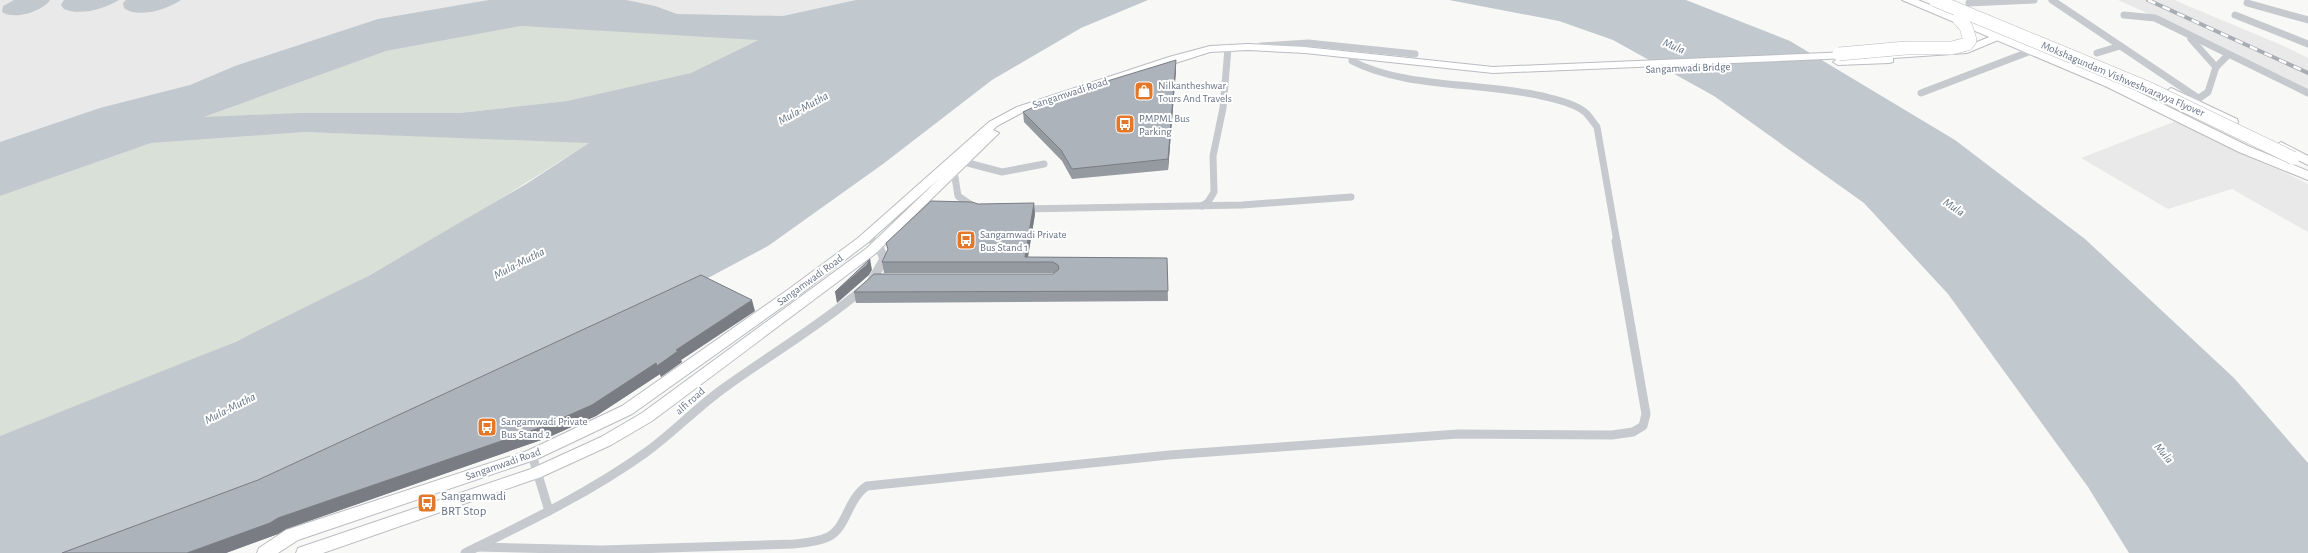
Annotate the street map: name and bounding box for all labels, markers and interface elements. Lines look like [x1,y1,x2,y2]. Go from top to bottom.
water label: Mula [1661,36,1687,56]
street label: Mokshagundam Vishweshvarayya Flyover [2040,40,2207,119]
street label: Sangamwadi Bridge [1645,61,1731,75]
street label: Sangamwadi Road [1031,76,1109,110]
shop icon: Nilkantheshwar Tours And Travels [1133,80,1155,102]
place label: Nilkantheshwar Tours And Travels [1158,80,1232,104]
water label: Mula-Mutha [776,89,830,127]
bus stop icon: PMPML Bus Parking [1114,113,1136,135]
place label: PMPML Bus Parking [1139,113,1190,137]
water label: Mula [1941,196,1967,218]
bus stop icon: Sangamwadi Private Bus Stand 1 [955,229,977,251]
place label: Sangamwadi Private Bus Stand 1 [980,229,1067,253]
water label: Mula-Mutha [492,245,546,281]
street label: Sangamwadi Road [775,252,845,308]
street label: alfi road [673,385,707,417]
water label: Mula-Mutha [203,390,257,426]
bus stop icon: Sangamwadi Private Bus Stand 2 [476,416,498,438]
place label: Sangamwadi Private Bus Stand 2 [501,416,588,440]
water label: Mula [2152,440,2176,466]
street label: Sangamwadi Road [464,446,542,482]
place label: Sangamwadi BRT Stop [441,490,506,518]
bus stop icon: Sangamwadi BRT Stop [416,492,438,514]

